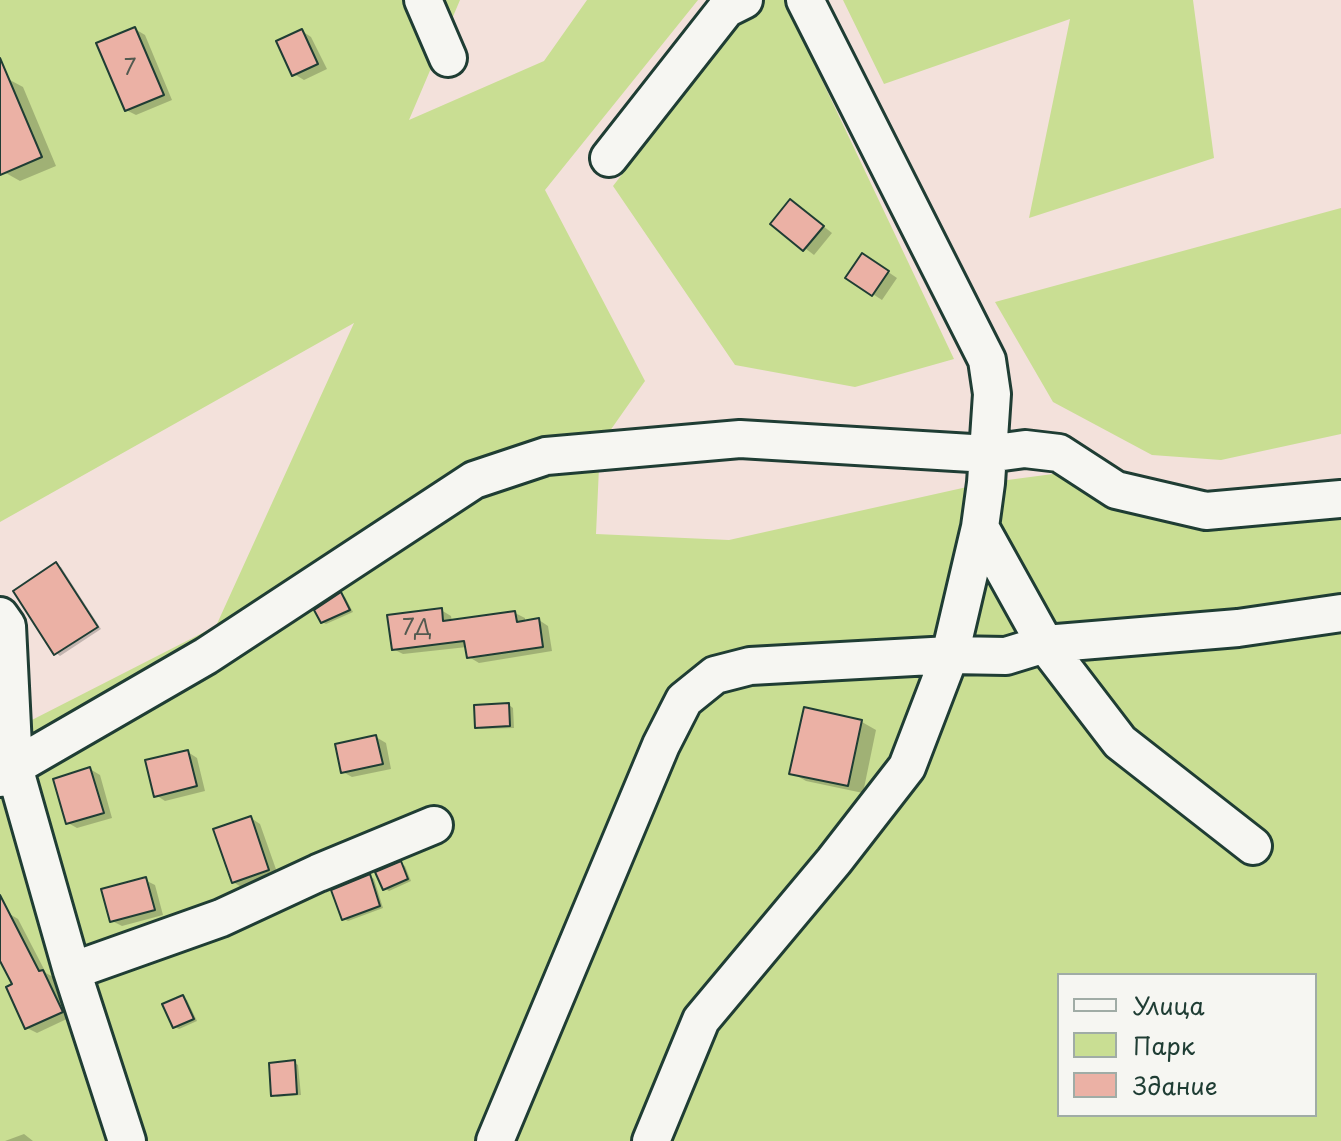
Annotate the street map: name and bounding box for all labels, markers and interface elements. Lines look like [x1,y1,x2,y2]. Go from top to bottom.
house number: 7 [124,56,136,82]
house number: 7Д [402,616,432,642]
legend [1057,973,1317,1117]
text: Улица [1133,987,1205,1023]
text: Парк [1133,1027,1195,1063]
text: Здание [1133,1067,1218,1103]

